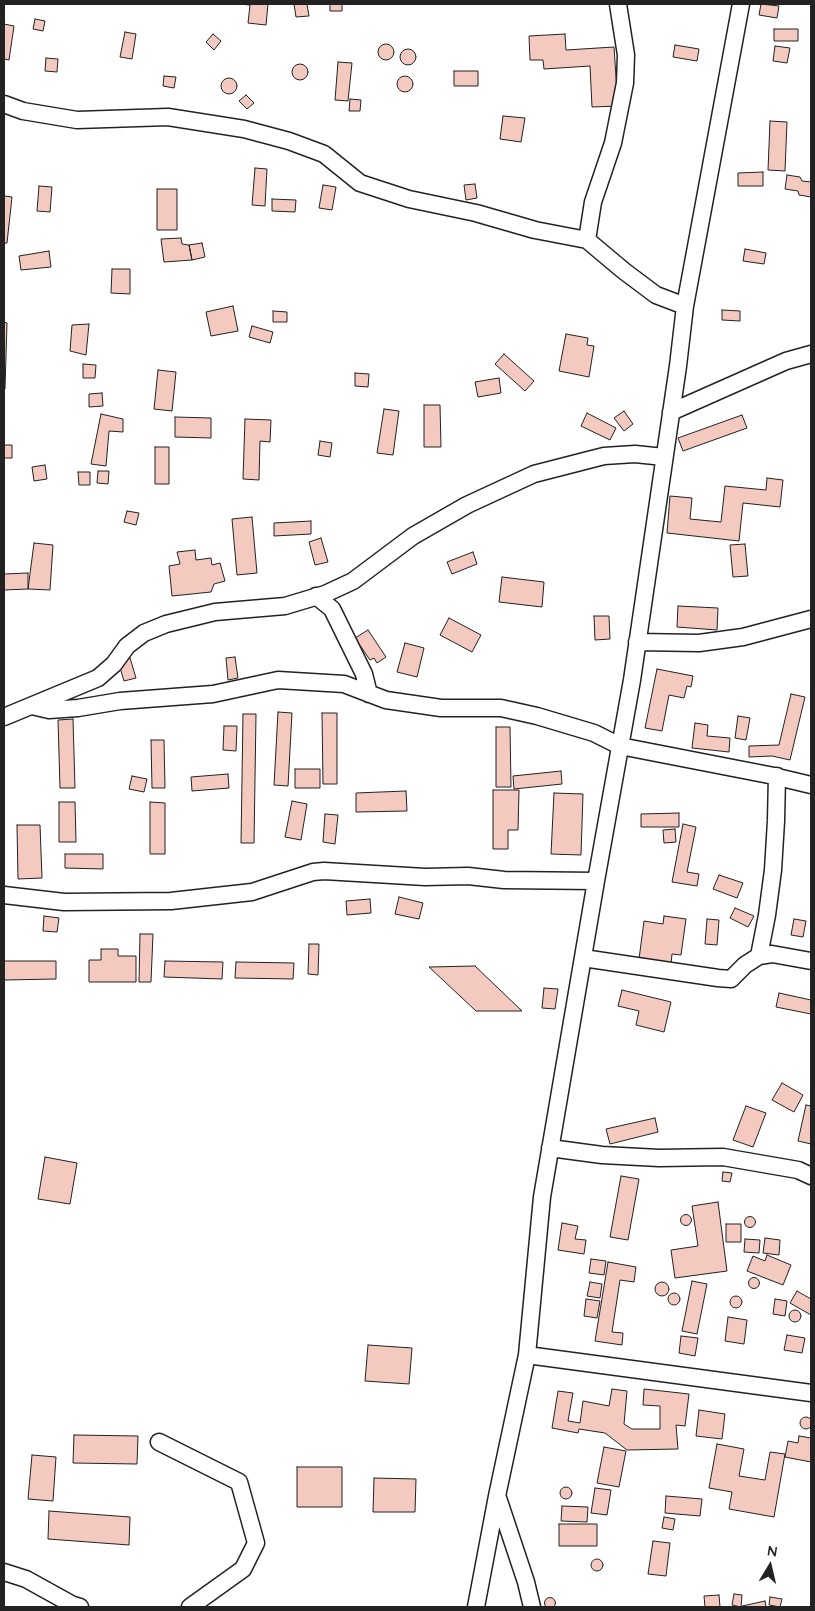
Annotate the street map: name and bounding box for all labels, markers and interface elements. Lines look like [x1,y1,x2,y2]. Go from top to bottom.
north arrow [745,1541,795,1591]
text: N [766,1541,779,1561]

